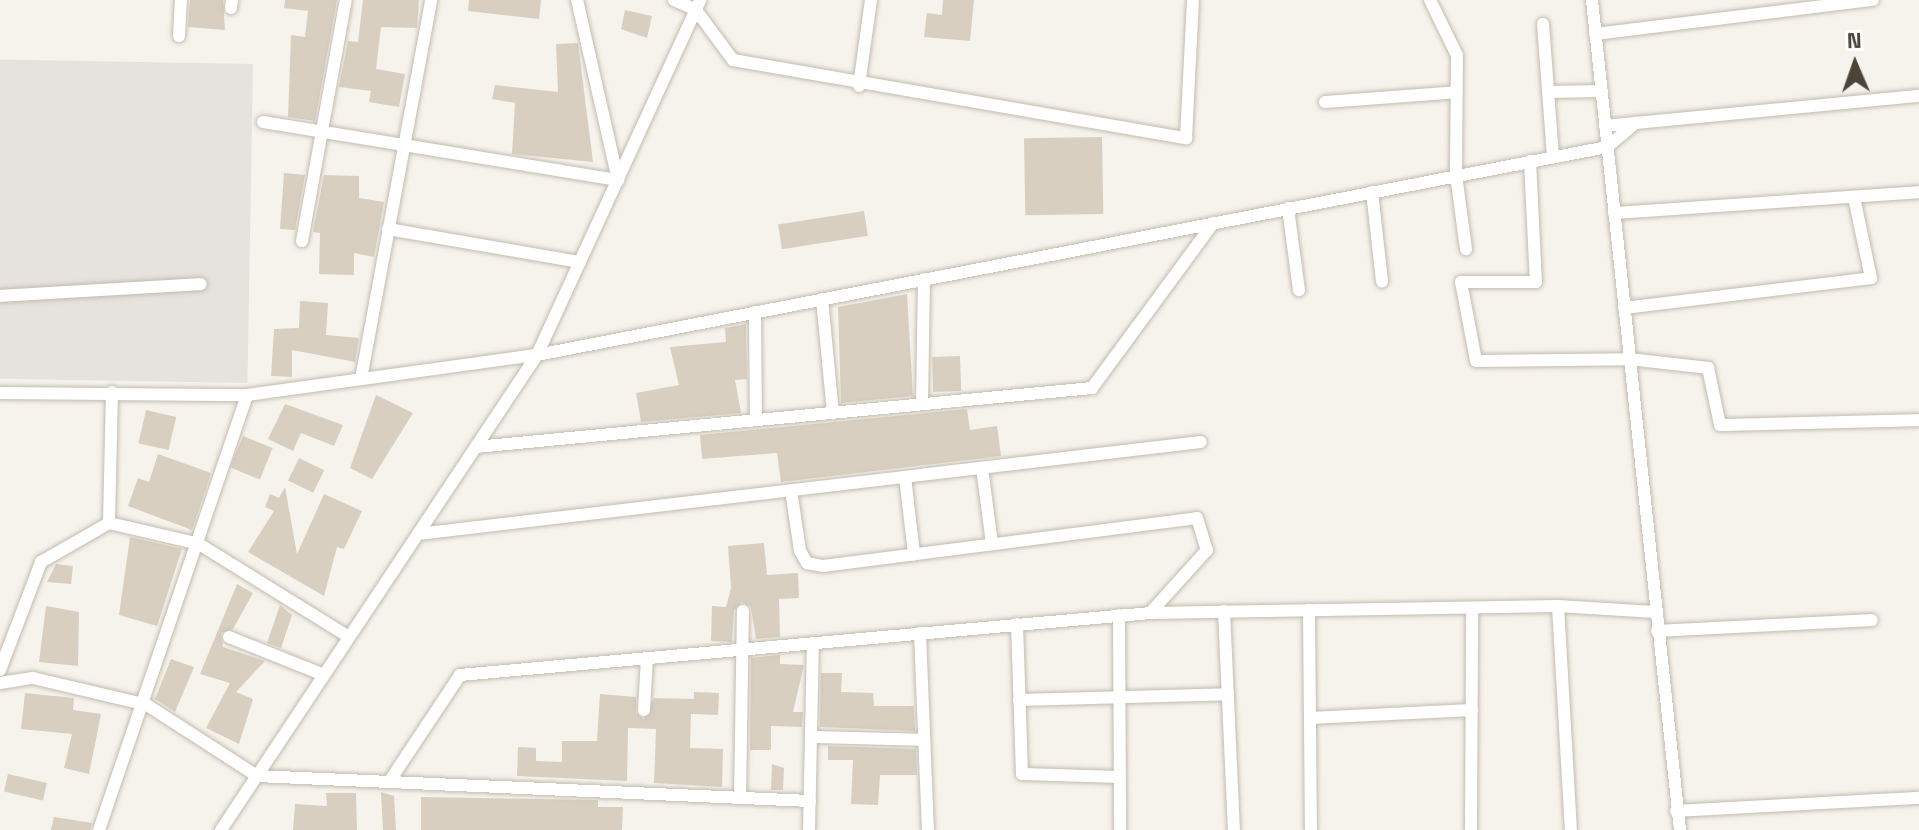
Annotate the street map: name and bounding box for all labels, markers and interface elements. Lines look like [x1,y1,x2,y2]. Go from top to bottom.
north arrow [1815,24,1895,104]
text: N [1846,26,1862,54]

